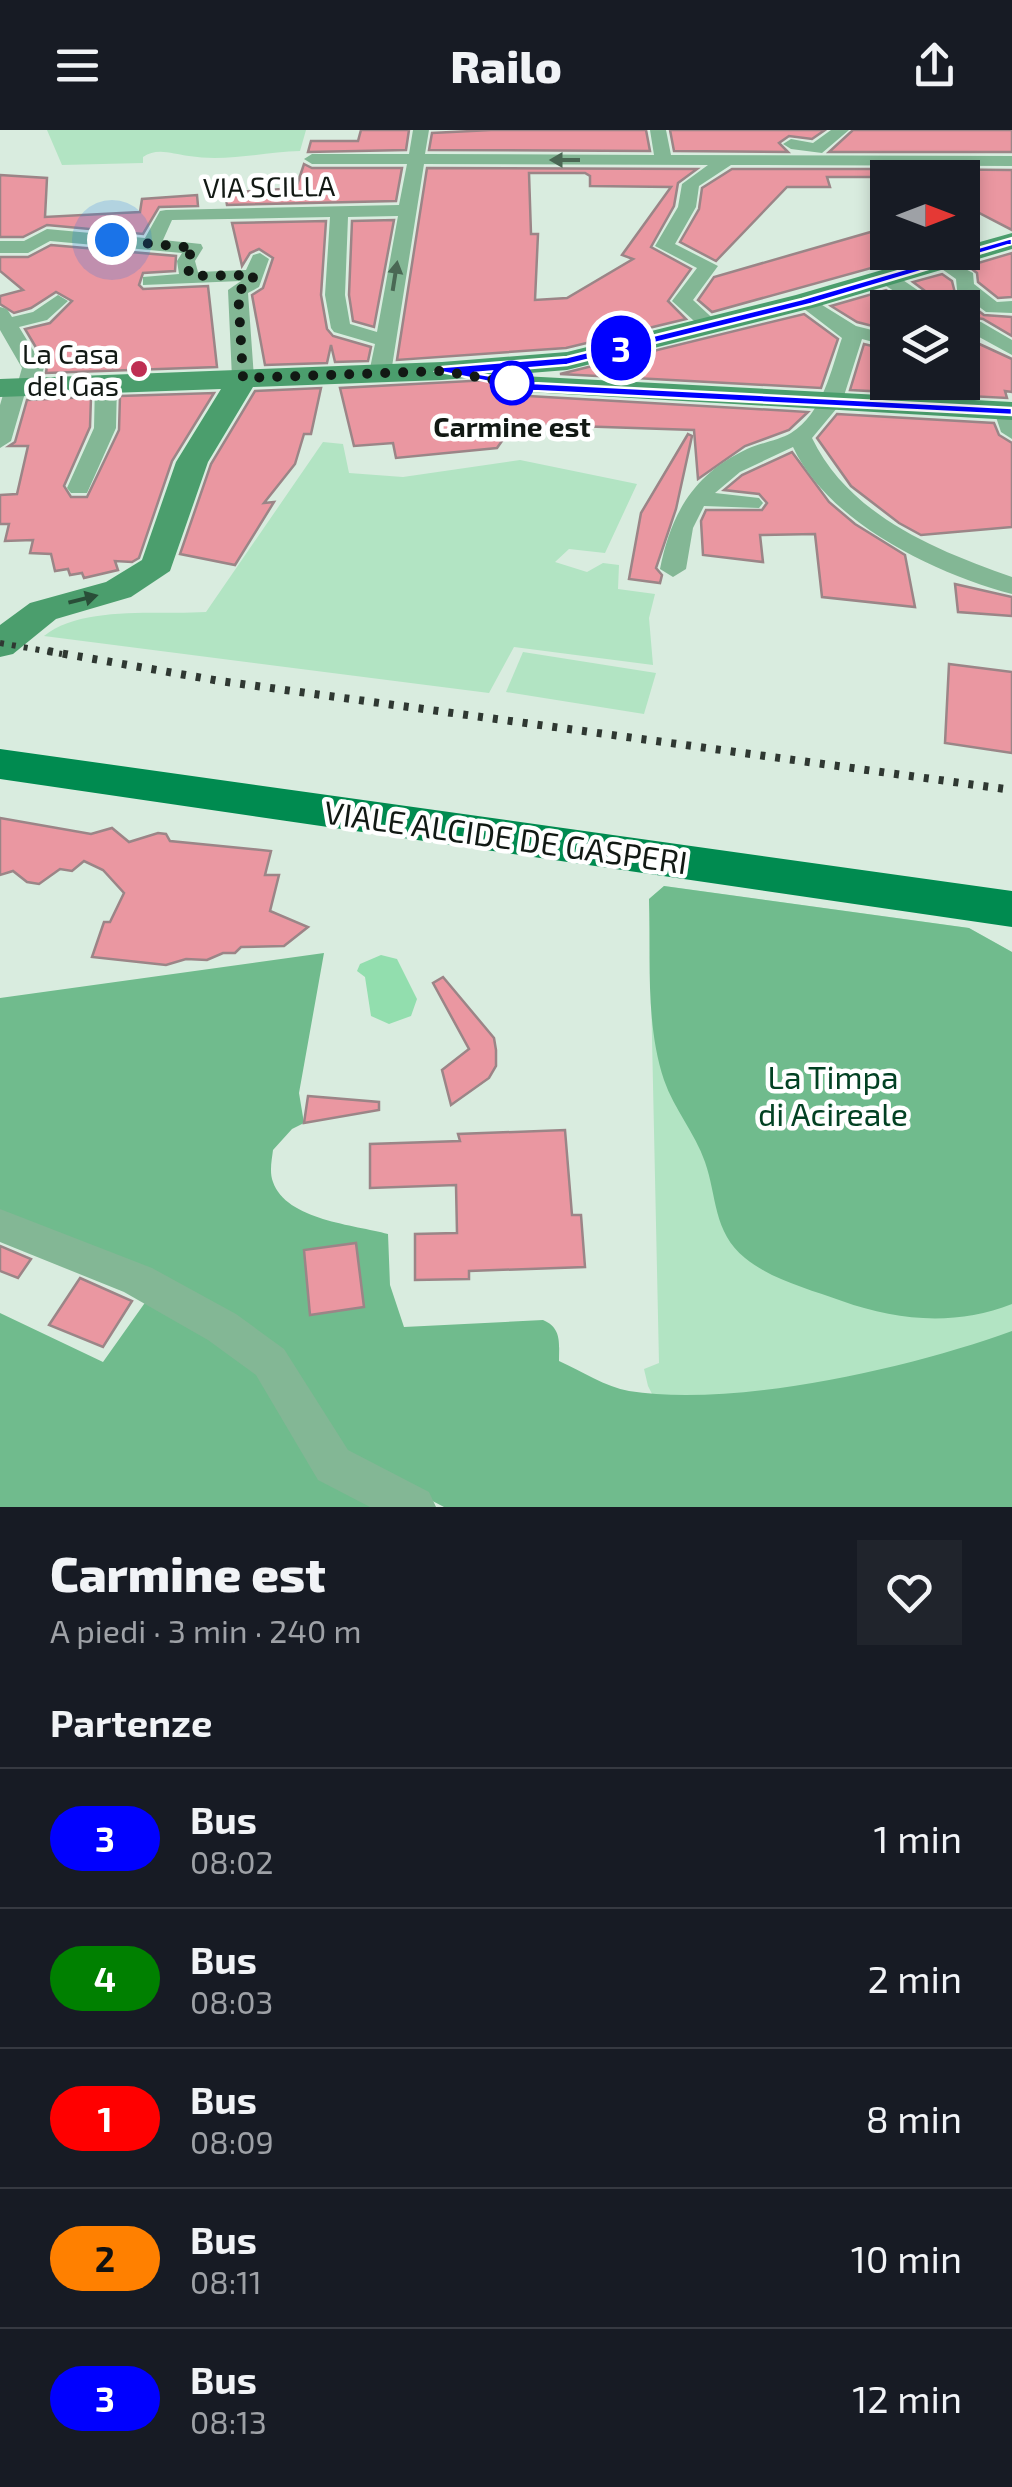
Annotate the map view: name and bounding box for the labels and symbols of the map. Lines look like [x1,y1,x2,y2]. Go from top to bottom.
one-way arrow [549,152,581,168]
north arrow [870,160,980,270]
street label: VIA SCILLA [202,168,336,204]
your location [87,215,137,265]
one-way arrow [388,260,403,292]
line badge: 3 [588,316,654,380]
place label: La Casa del Gas [22,336,119,402]
marker: La Casa del Gas [128,358,150,380]
marker: Carmine est [491,362,533,404]
place label: Carmine est [433,409,591,443]
one-way arrow [68,591,99,607]
street label: VIALE ALCIDE DE GASPERI [322,792,690,880]
park label: La Timpa di Acireale [758,1057,908,1132]

